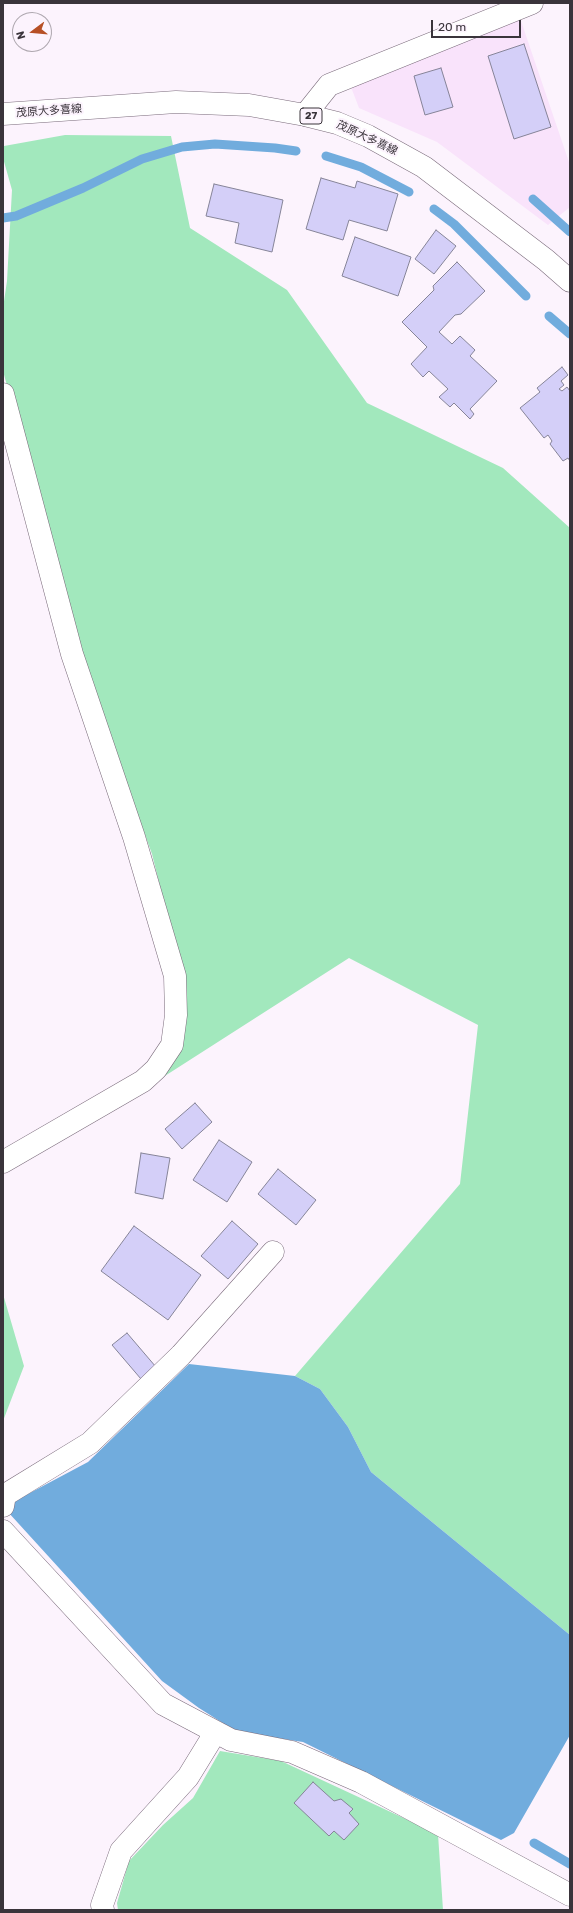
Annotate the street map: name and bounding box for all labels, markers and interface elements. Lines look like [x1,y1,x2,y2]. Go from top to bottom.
north arrow [12,12,52,52]
scale bar [433,12,523,38]
text: 20 m [438,20,466,34]
text: N [14,30,28,41]
street label: 茂原大多喜線 [16,102,82,120]
road number: 27 [300,108,322,124]
street label: 茂原大多喜線 [334,118,400,158]

